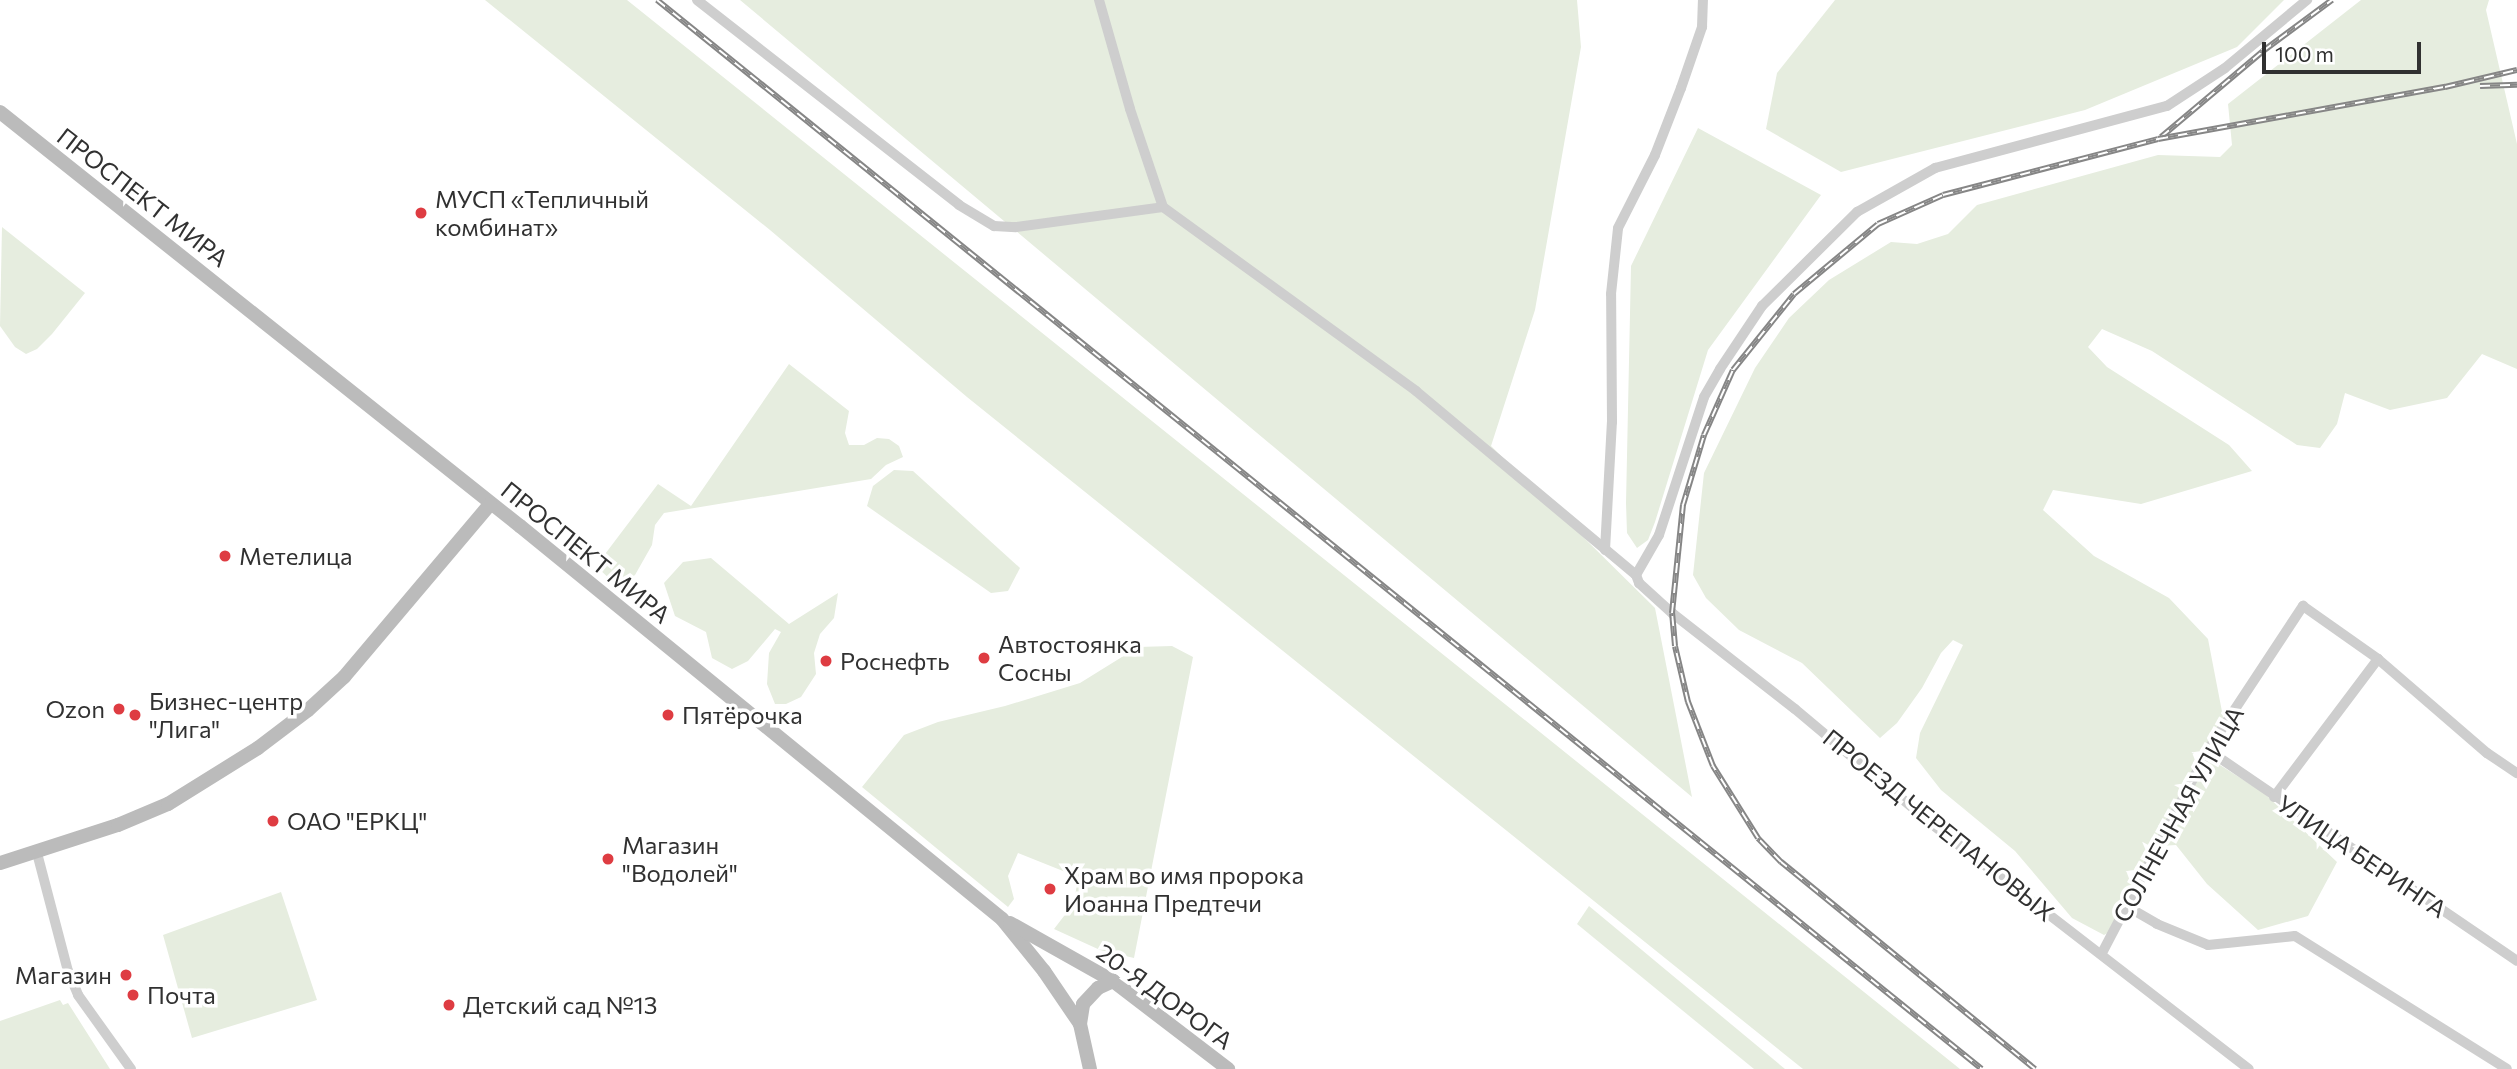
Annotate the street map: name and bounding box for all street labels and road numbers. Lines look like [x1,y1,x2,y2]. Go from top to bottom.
street label: ПРОСПЕКТ МИРА [52,121,234,273]
street label: ПРОСПЕКТ МИРА [496,475,676,629]
street label: СОЛНЕЧНАЯ УЛИЦА [2107,701,2249,927]
street label: ПРОЕЗД ЧЕРЕПАНОВЫХ [1818,723,2060,927]
street label: УЛИЦА БЕРИНГА [2272,789,2452,923]
street label: 20-Я ДОРОГА [1091,937,1239,1055]

